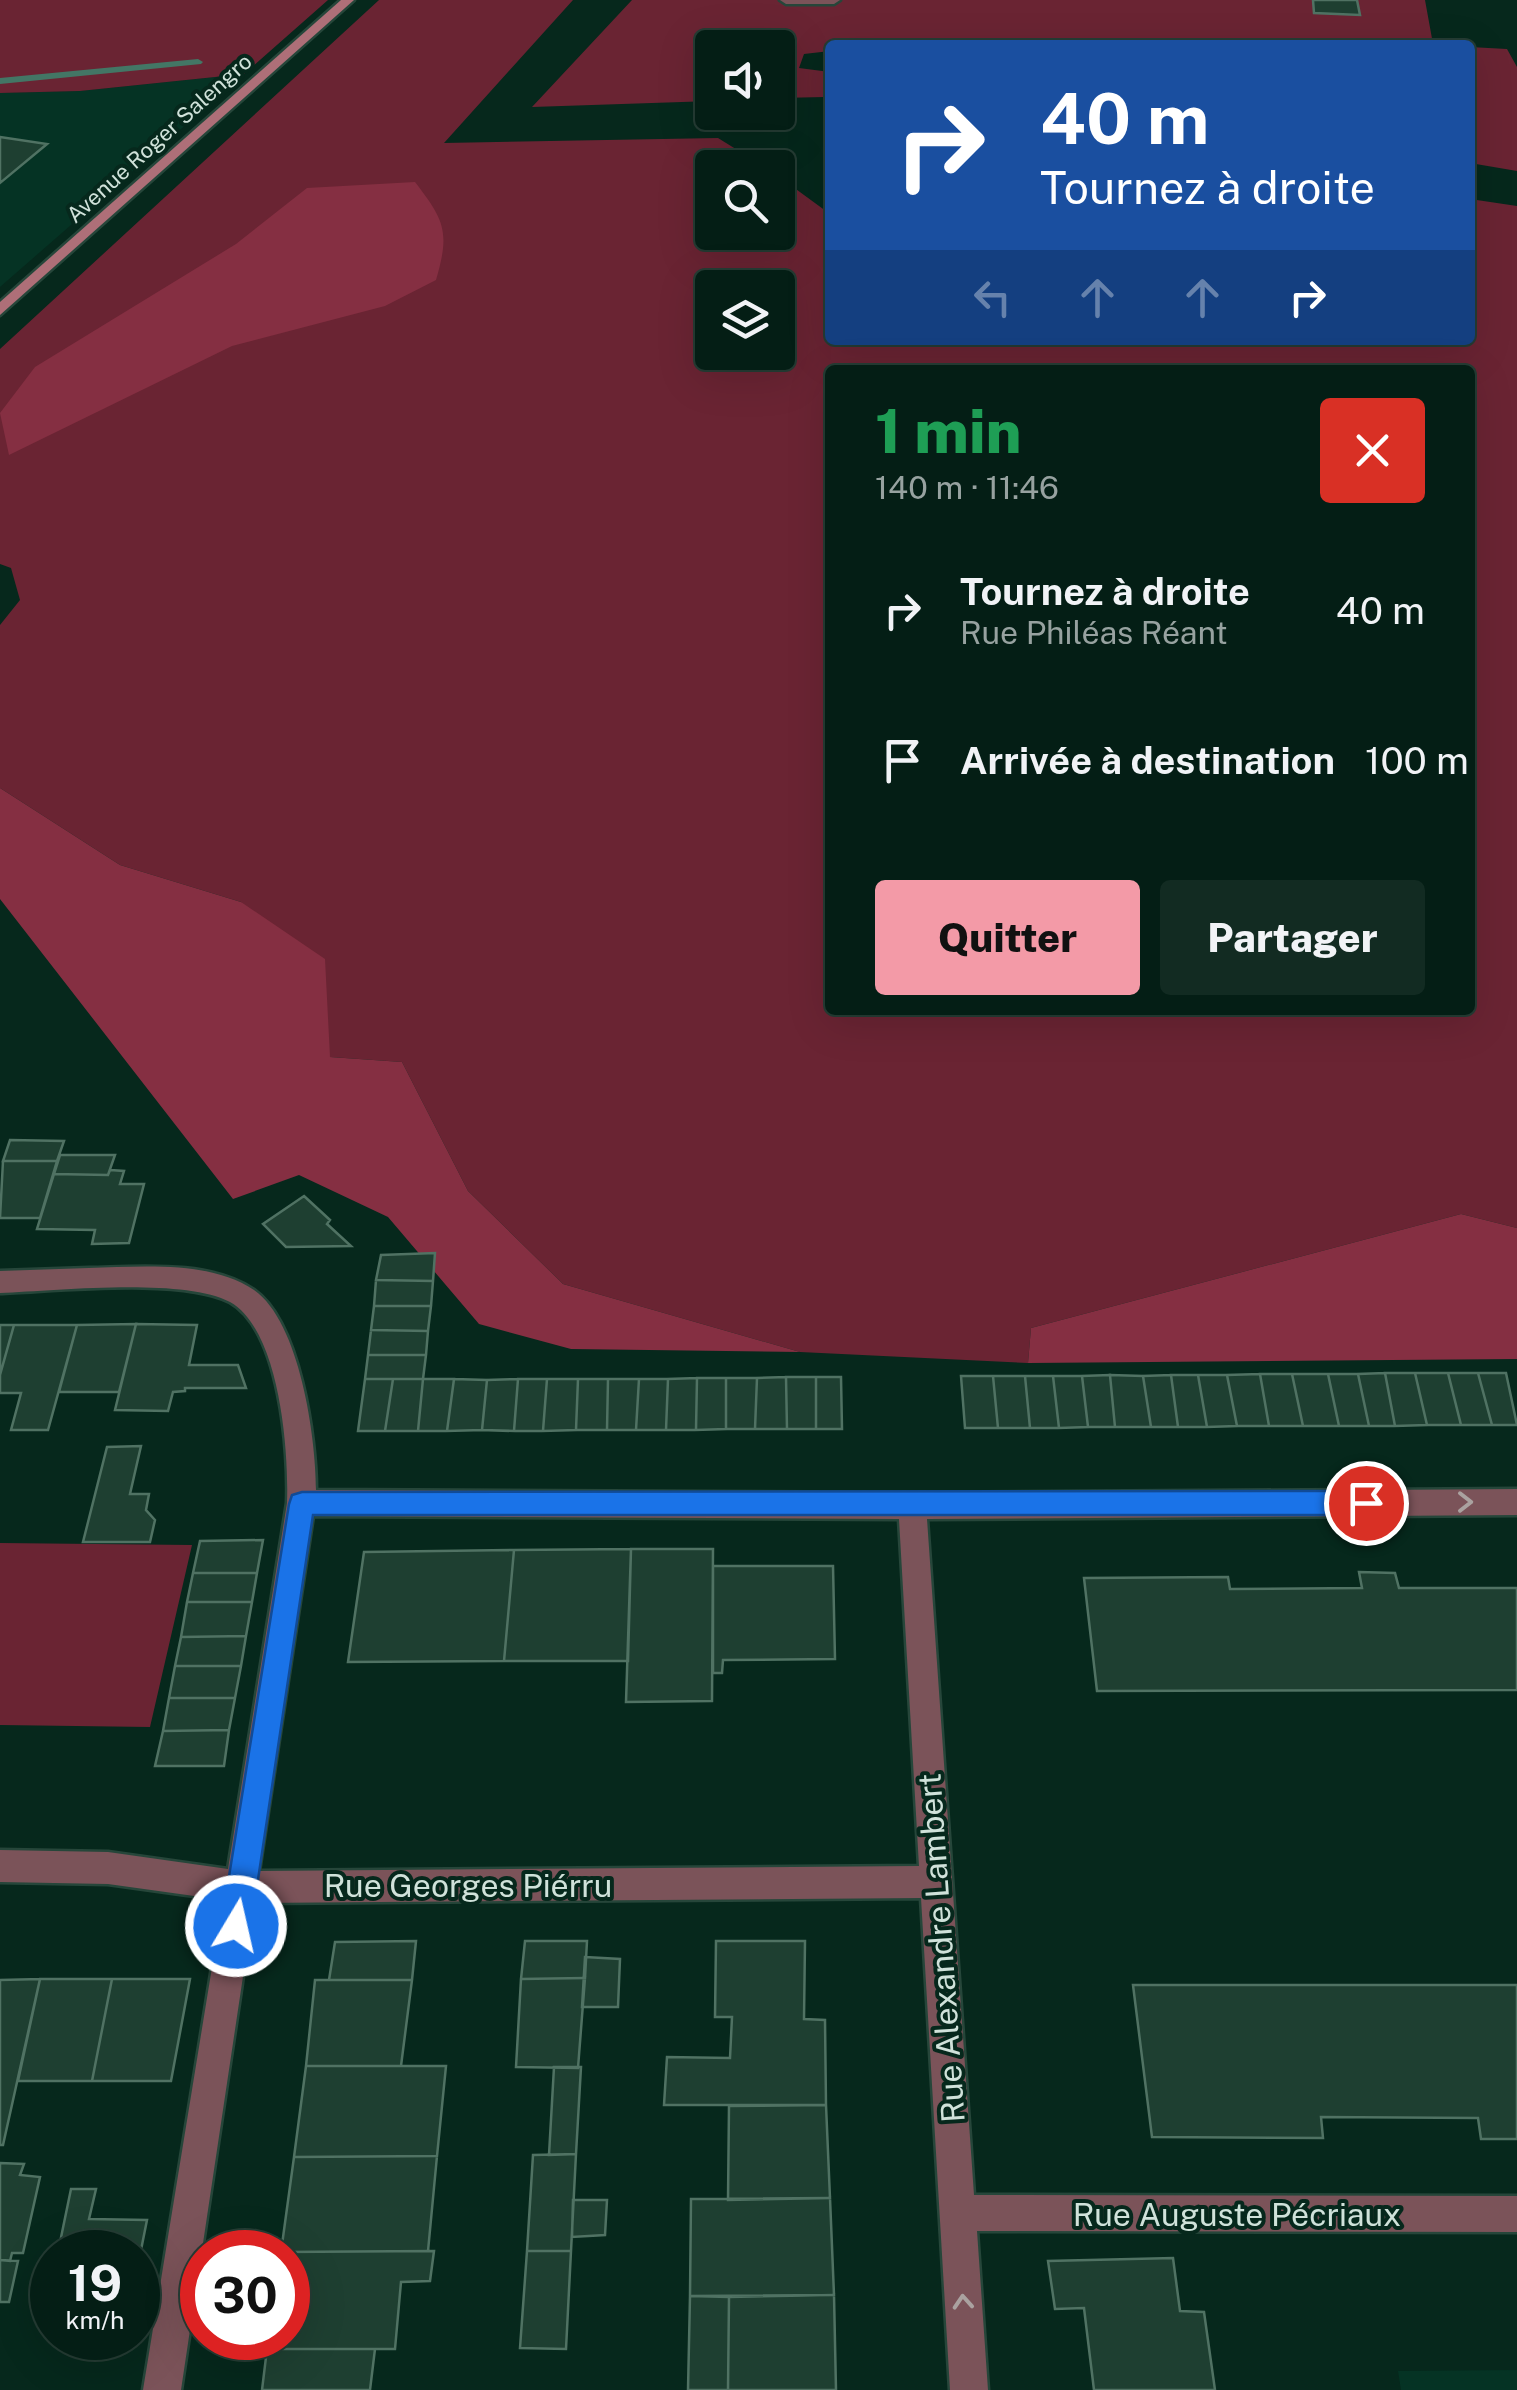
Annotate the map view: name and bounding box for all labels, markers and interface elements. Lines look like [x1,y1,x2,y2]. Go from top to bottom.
map controls [695,30,795,370]
button: sound [695,30,795,130]
street label: Avenue Roger Salengro [61,48,257,228]
text: 40 m [1040,77,1210,160]
icon: right [875,80,1005,210]
button: search [695,150,795,250]
text: Tournez à droite [1040,161,1375,214]
button: layers [695,270,795,370]
icon: left [965,270,1020,325]
icon: ahead [1070,270,1125,325]
icon: ahead [1175,270,1230,325]
icon: right [1280,270,1335,325]
text: 1 min [875,396,1022,467]
button: close [1320,398,1425,503]
text: 140 m · 11:46 [875,469,1059,506]
text: Tournez à droite [960,569,1250,614]
icon: right [875,583,930,638]
text: 40 m [1336,588,1425,633]
text: Rue Philéas Réant [960,614,1228,651]
icon: arrive [875,733,930,788]
text: Arrivée à destination [960,738,1335,783]
text: 100 m [1365,738,1469,783]
button: Quitter [875,880,1140,995]
button: Partager [1160,880,1425,995]
pin [1324,1461,1409,1546]
icon: arrive [1339,1476,1394,1531]
one-way arrow [1458,1491,1473,1513]
street label: Rue Alexandre Lambert [910,1772,972,2124]
street label: Rue Georges Piérru [324,1867,612,1904]
position arrow [184,1874,288,1978]
street label: Rue Auguste Pécriaux [1073,2196,1401,2233]
speed limit sign: 30 [180,2230,310,2360]
text: 19 [68,2253,122,2312]
one-way arrow [953,2293,974,2309]
text: km/h [66,2305,124,2335]

